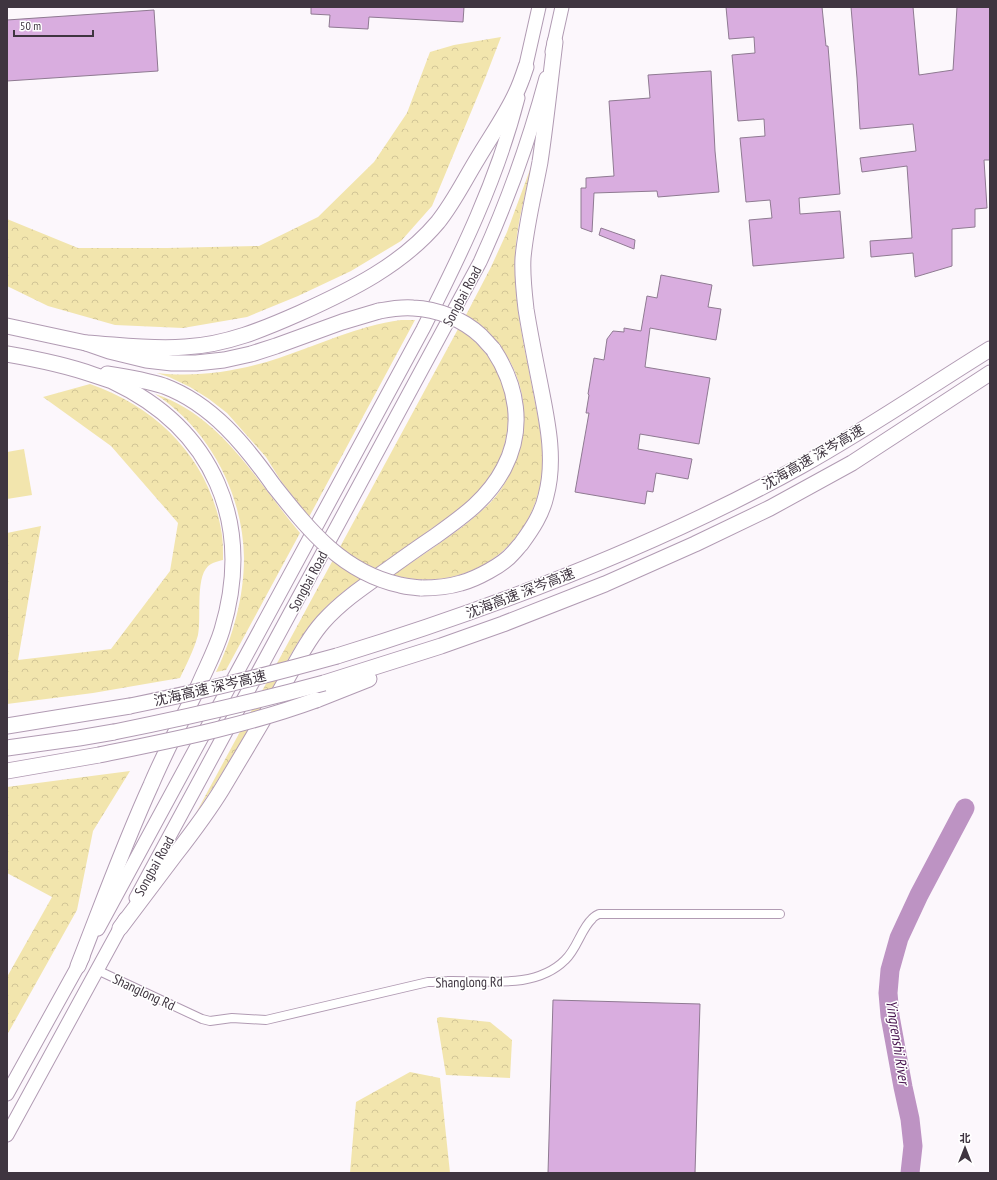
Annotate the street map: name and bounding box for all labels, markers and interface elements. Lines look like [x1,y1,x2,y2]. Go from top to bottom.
scale bar [14,12,93,38]
text: 50 m [20,18,41,33]
street label: Songbai Road [439,263,485,329]
street label: 沈海高速 深岑高速 [759,420,867,494]
street label: Songbai Road [285,548,331,614]
street label: 沈海高速 深岑高速 [463,564,577,622]
street label: 沈海高速 深岑高速 [152,666,268,710]
street label: Songbai Road [130,833,178,899]
street label: Shanglong Rd [110,970,178,1014]
street label: Shanglong Rd [435,972,503,992]
water label: Yingrenshi River [882,999,914,1087]
north arrow [945,1128,985,1168]
text: 北 [960,1131,971,1145]

